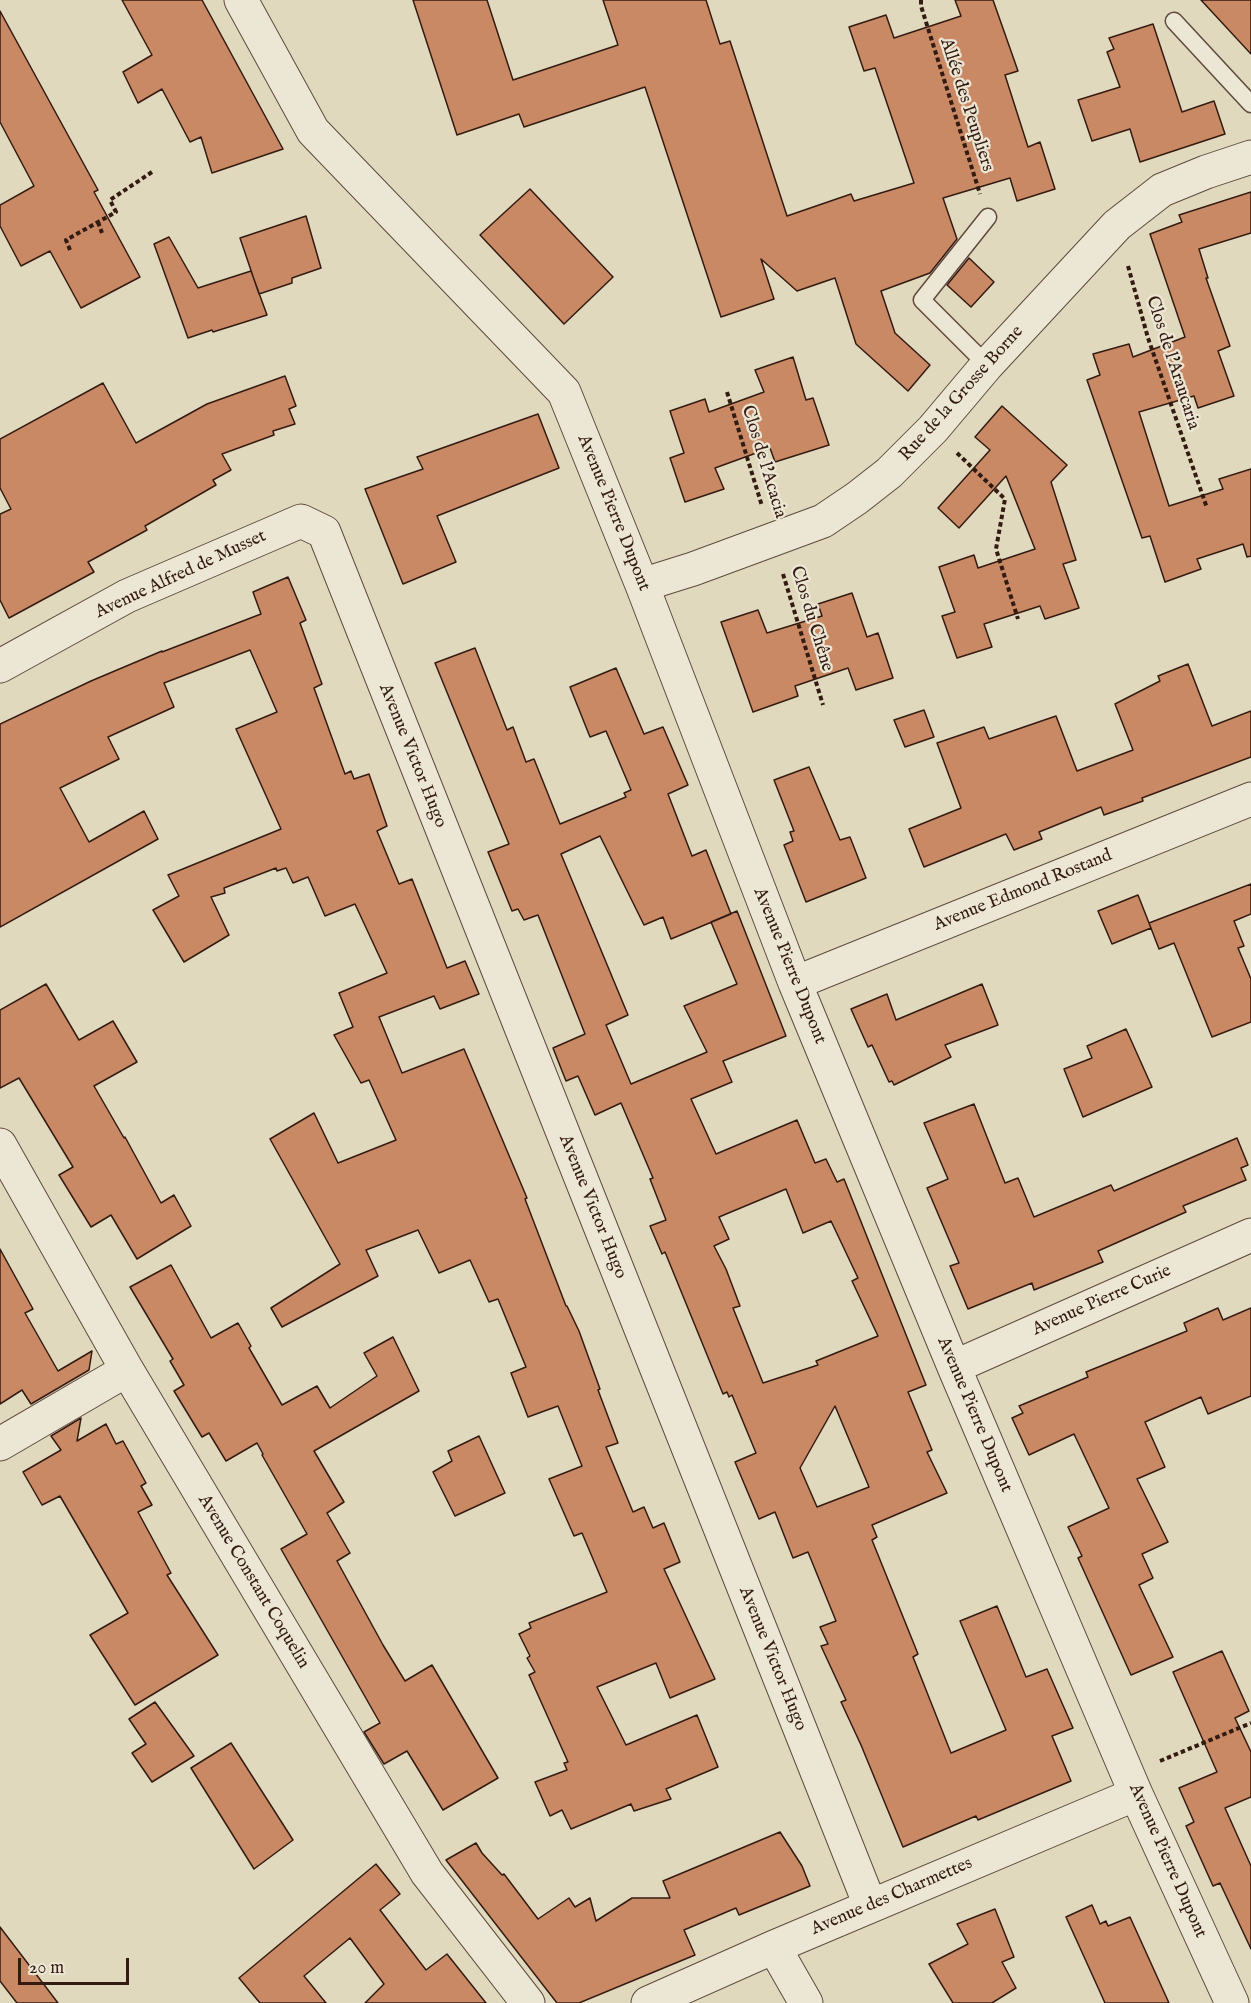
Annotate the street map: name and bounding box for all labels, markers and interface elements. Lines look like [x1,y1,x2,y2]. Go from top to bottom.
street label: Allée des Peupliers [934,36,998,174]
street label: Clos de l'Araucaria [1140,293,1204,433]
street label: Rue de la Grosse Borne [895,322,1029,466]
street label: Clos de l'Acacia [736,403,790,521]
street label: Avenue Pierre Dupont [572,432,654,594]
street label: Avenue Alfred de Musset [92,526,270,624]
street label: Clos du Chêne [785,564,837,674]
street label: Avenue Victor Hugo [373,681,451,831]
street label: Avenue Edmond Rostand [931,845,1115,937]
street label: Avenue Pierre Dupont [748,885,830,1047]
street label: Avenue Victor Hugo [553,1132,631,1282]
street label: Avenue Pierre Curie [1029,1261,1175,1341]
street label: Avenue Pierre Dupont [932,1334,1016,1496]
street label: Avenue Constant Coquelin [192,1491,314,1673]
street label: Avenue Victor Hugo [733,1584,811,1734]
street label: Avenue Pierre Dupont [1123,1780,1211,1942]
street label: Avenue des Charmettes [808,1853,976,1941]
scale bar [21,1946,132,1984]
text: 20 m [29,1957,64,1980]

